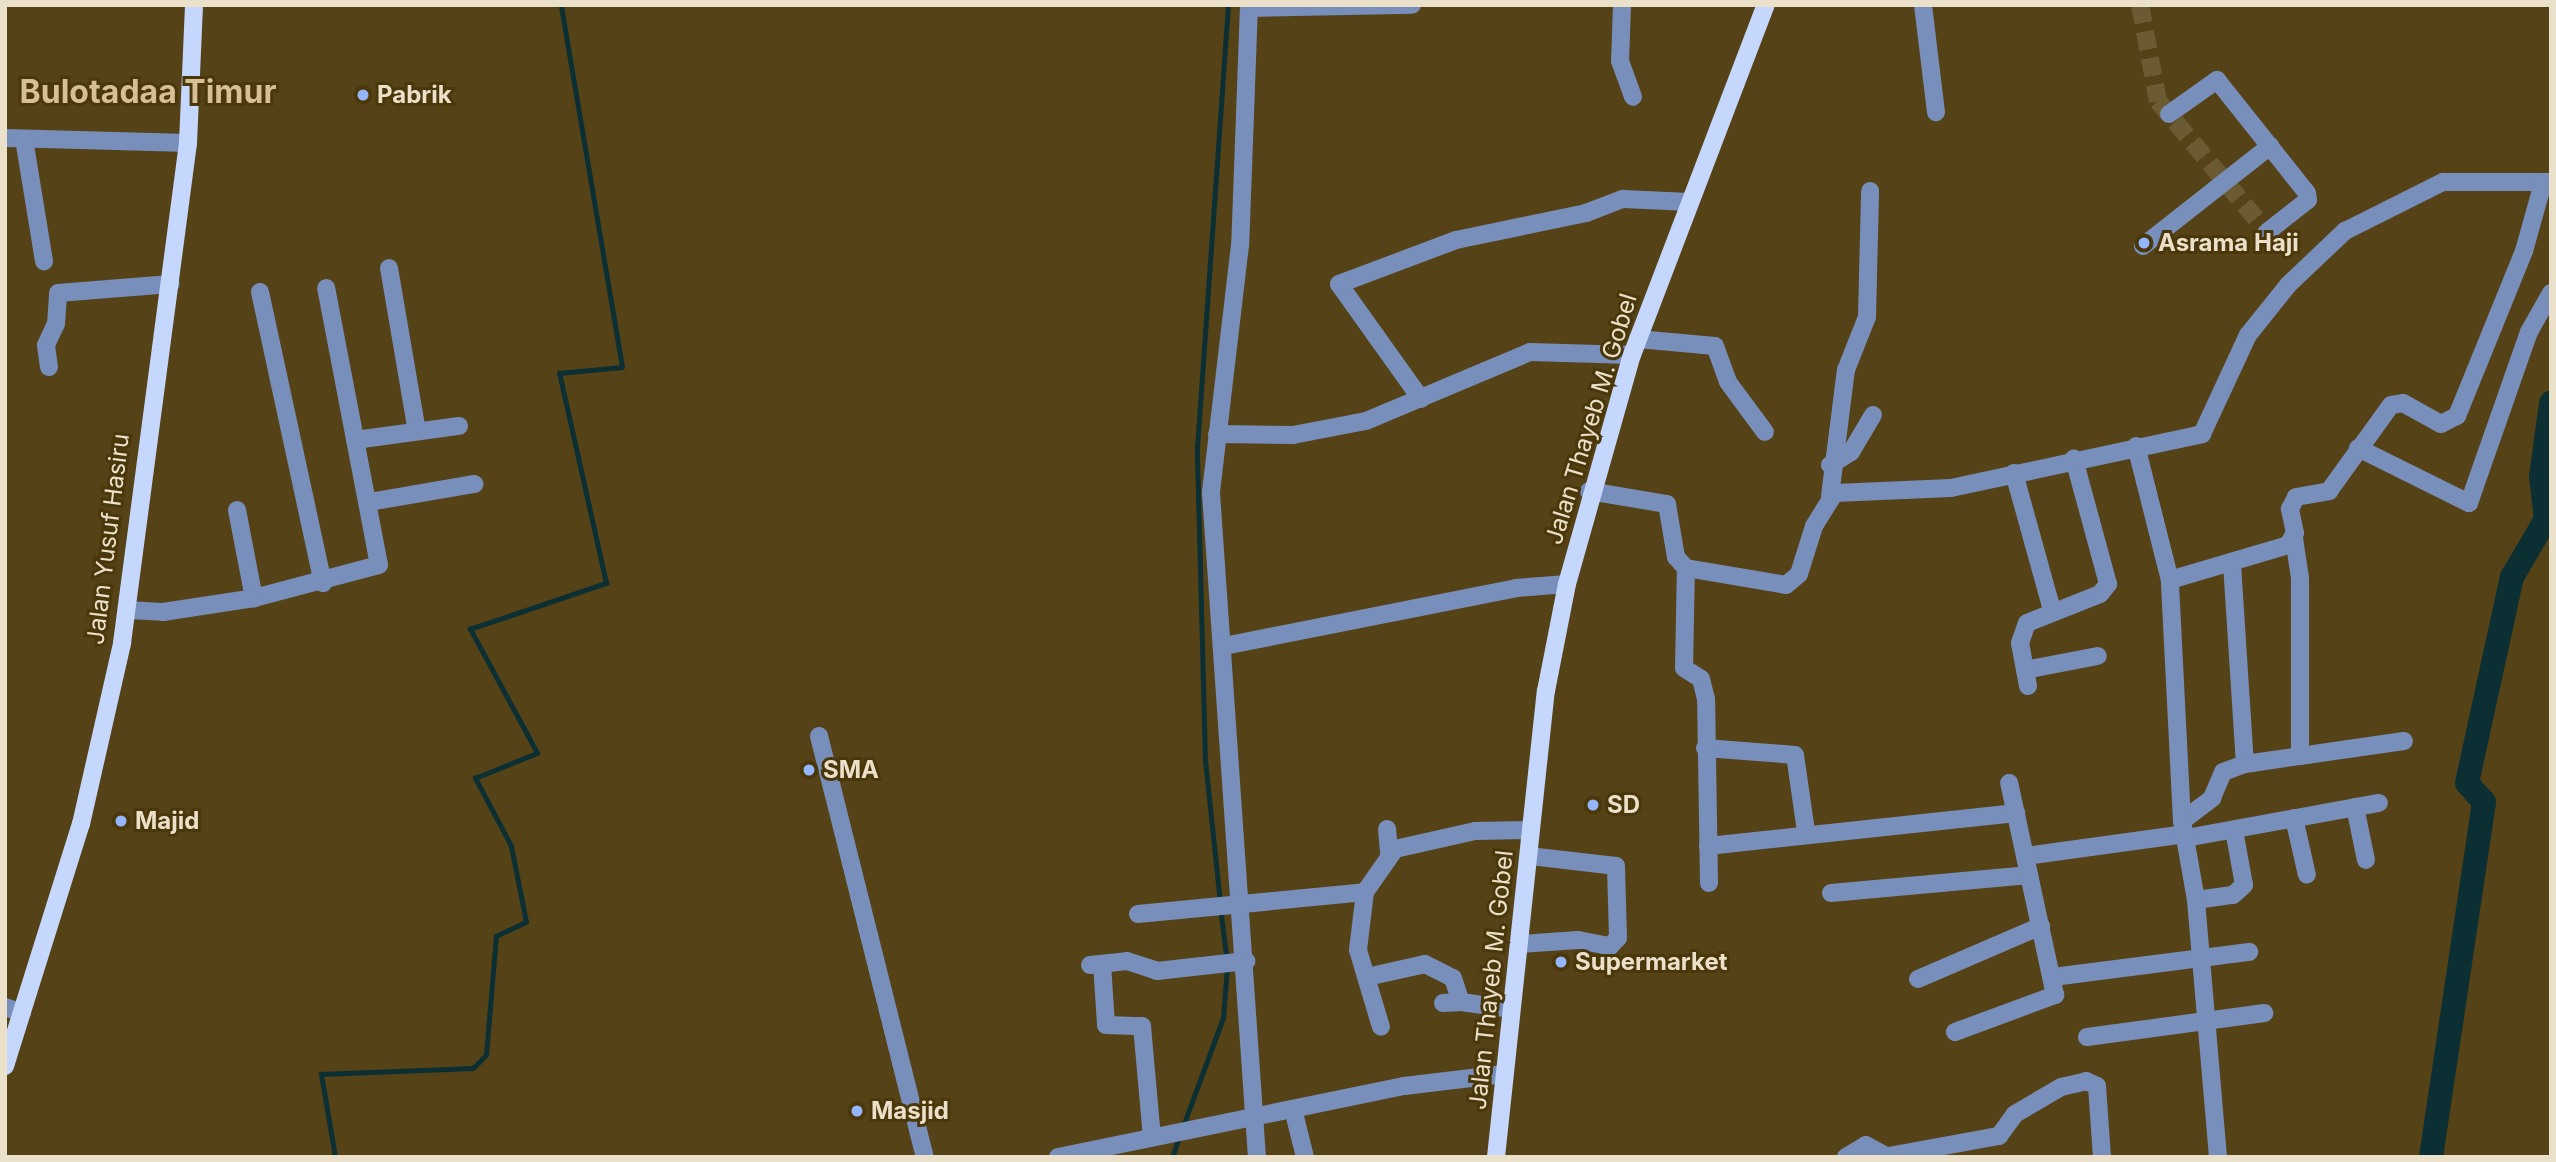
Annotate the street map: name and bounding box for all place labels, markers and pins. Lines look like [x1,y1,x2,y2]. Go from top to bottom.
place label: Pabrik [377,81,452,109]
marker: Pabrik [355,87,371,103]
place label: Asrama Haji [2158,229,2299,257]
marker: Asrama Haji [2136,235,2152,251]
place label: SMA [823,756,879,784]
marker: SMA [801,762,817,778]
place label: SD [1607,791,1640,819]
marker: SD [1585,797,1601,813]
place label: Majid [135,807,199,835]
marker: Majid [113,813,129,829]
place label: Supermarket [1575,948,1727,976]
marker: Supermarket [1553,954,1569,970]
place label: Masjid [871,1097,949,1125]
marker: Masjid [849,1103,865,1119]

